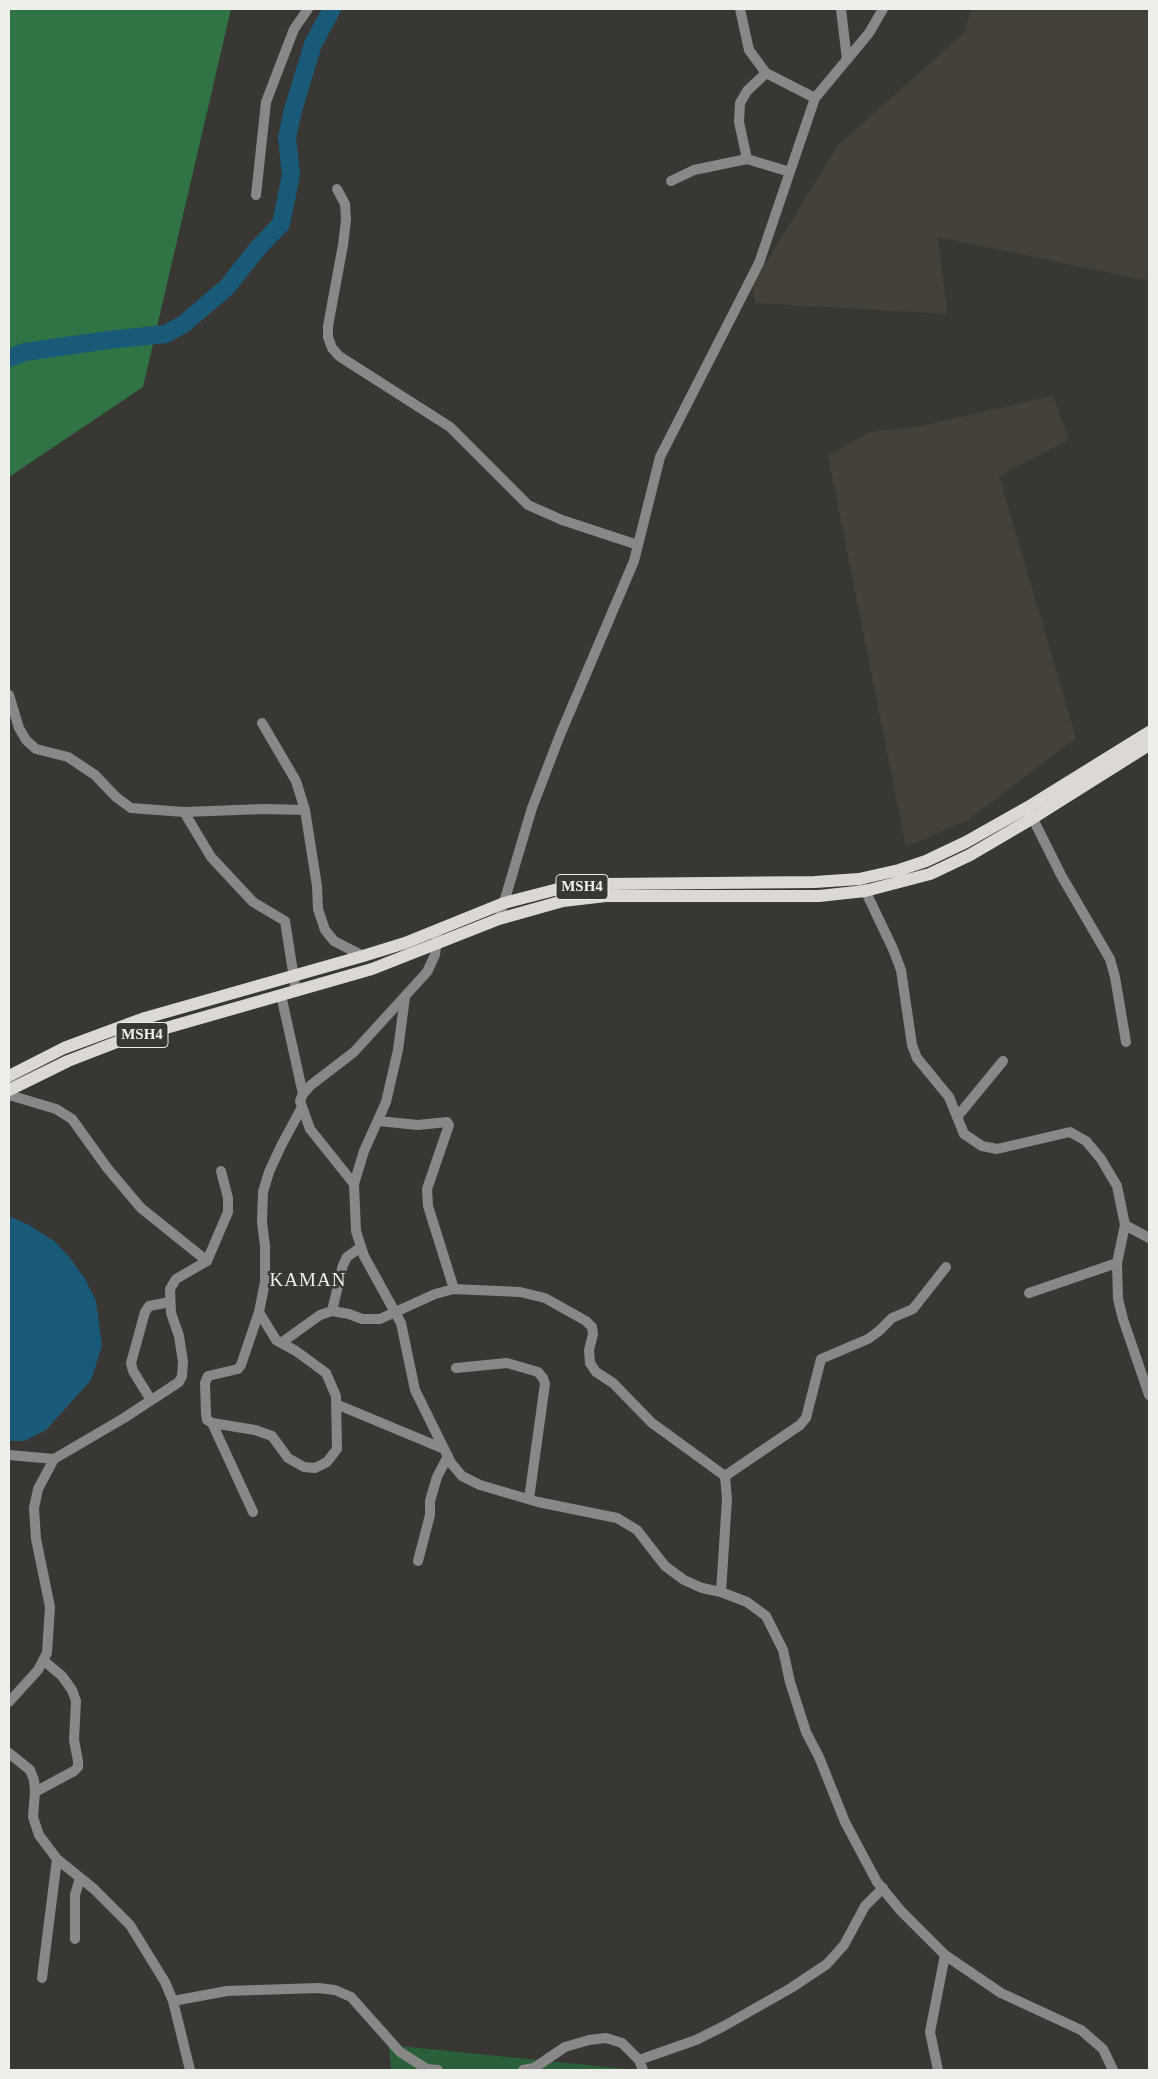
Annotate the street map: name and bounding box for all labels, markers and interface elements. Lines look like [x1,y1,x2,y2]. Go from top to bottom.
road number: MSH4 [556,874,608,900]
road number: MSH4 [116,1022,168,1048]
district label: KAMAN [269,1270,347,1292]

